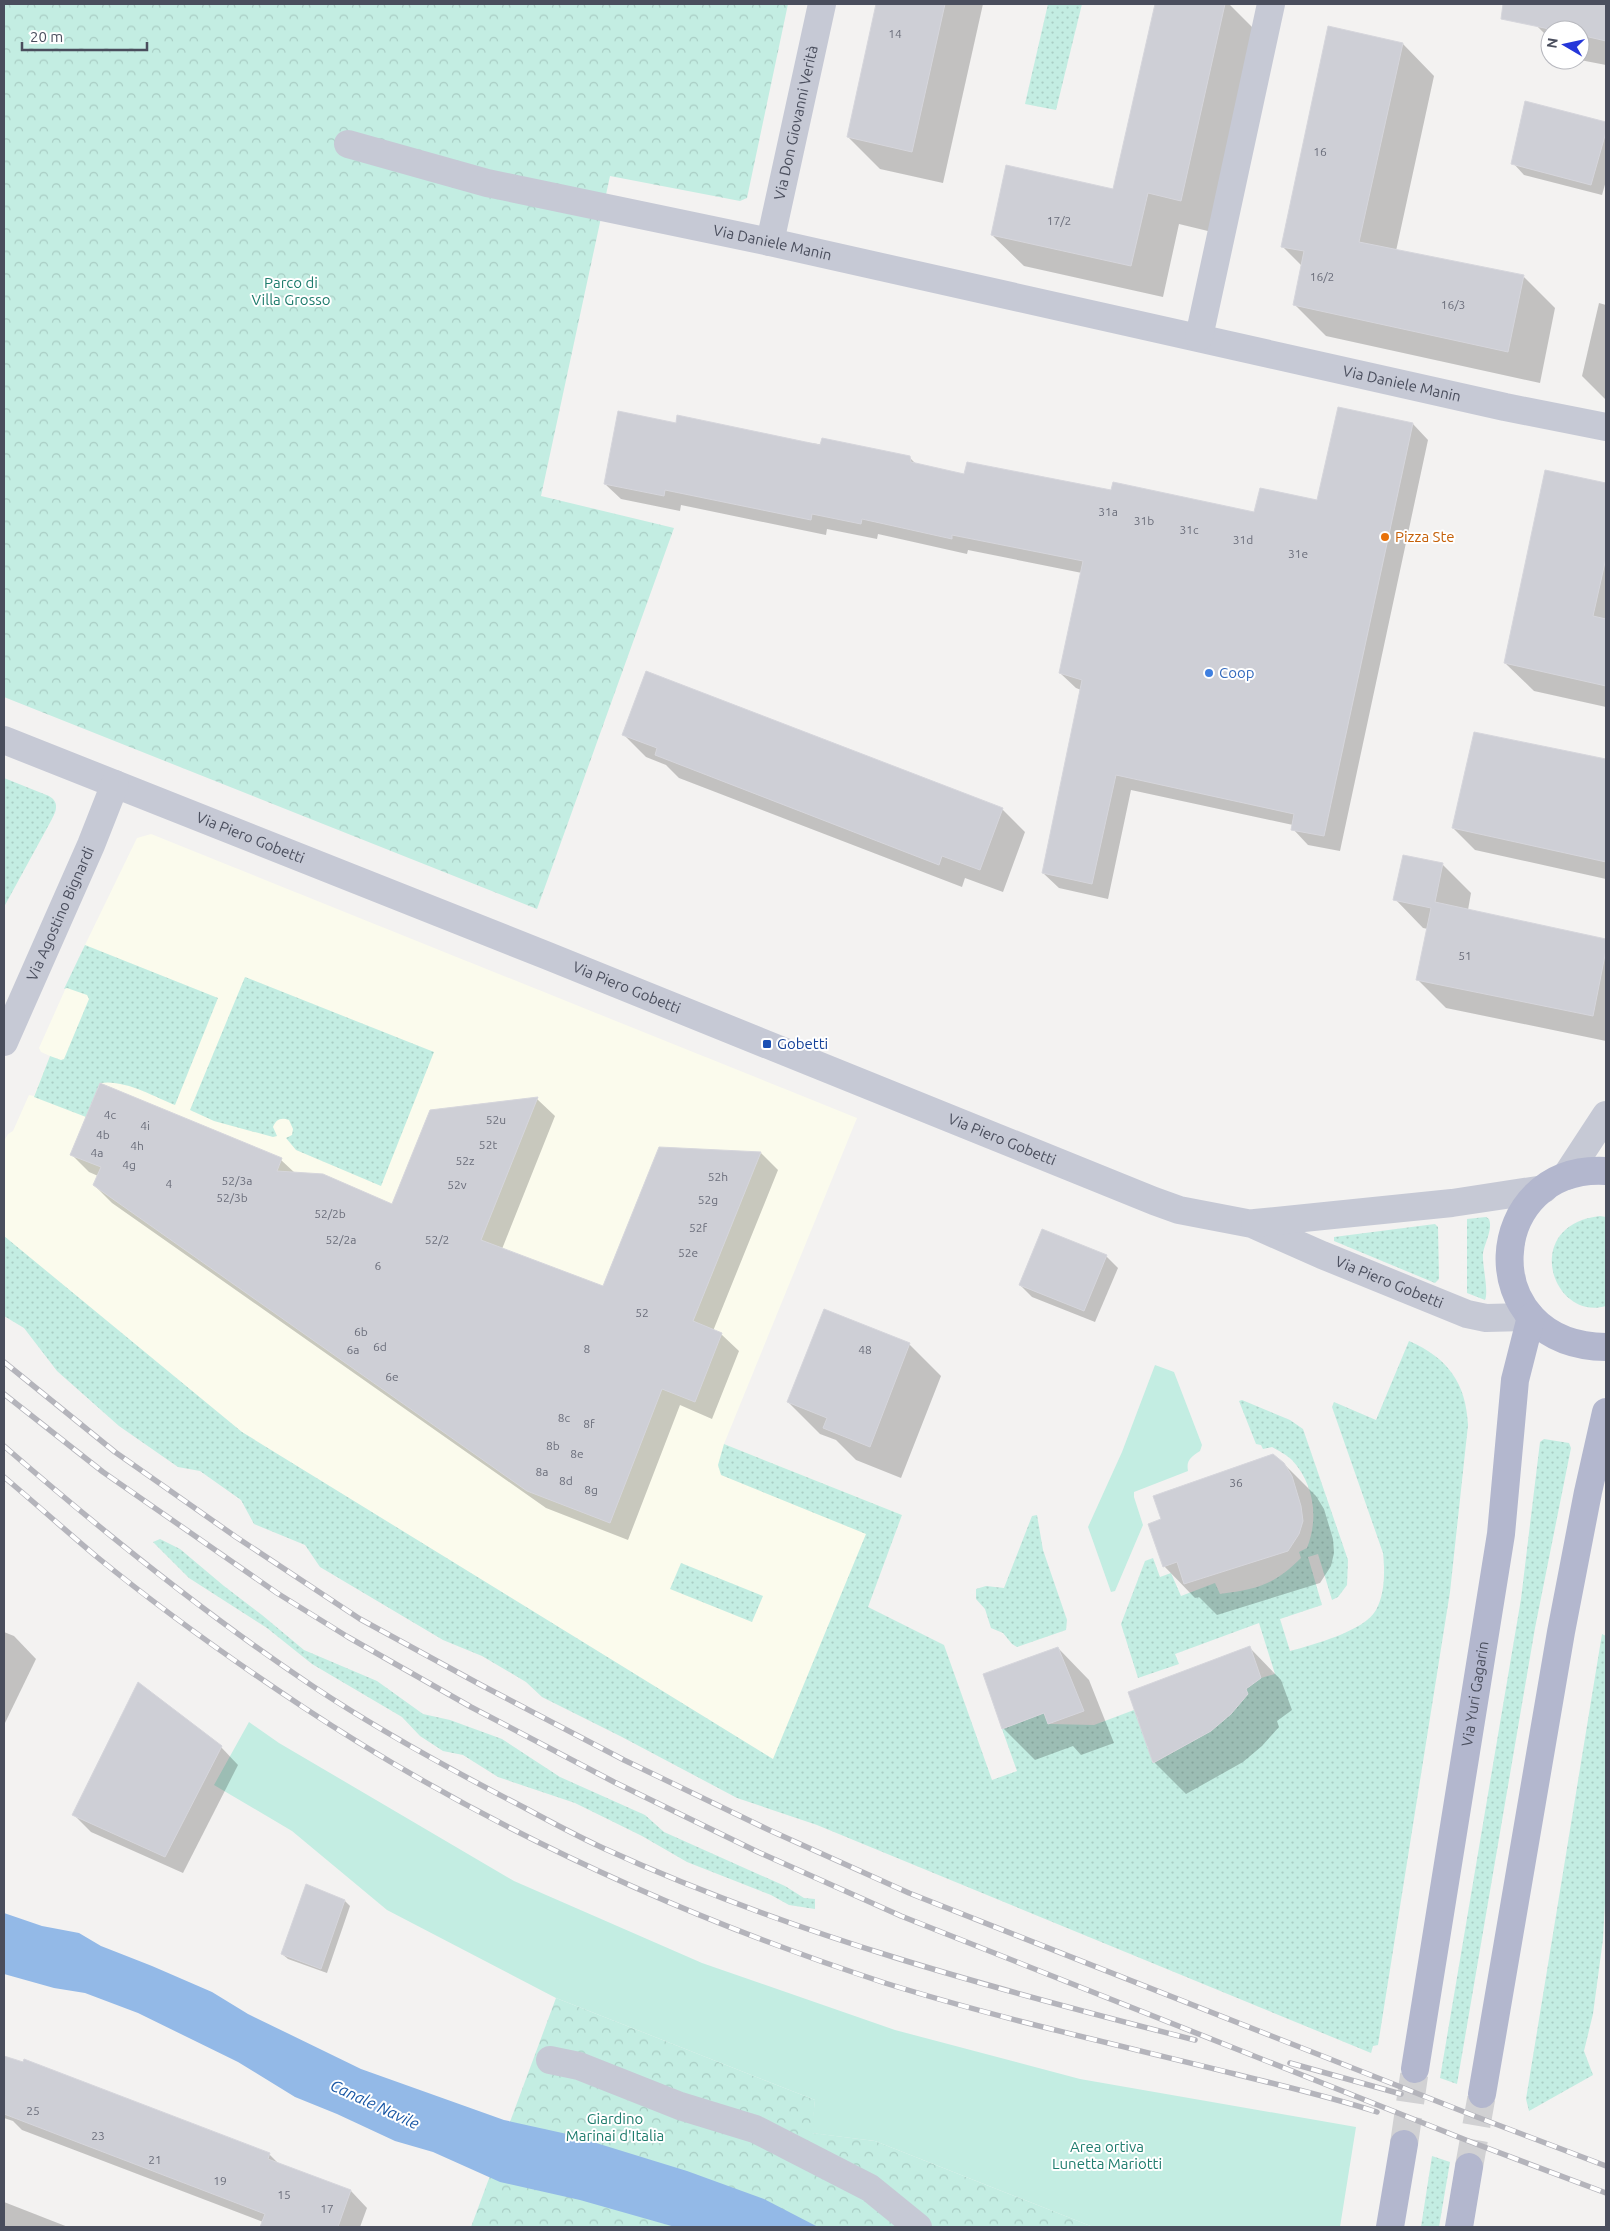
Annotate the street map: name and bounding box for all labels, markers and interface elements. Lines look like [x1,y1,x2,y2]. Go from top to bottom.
scale bar [22,20,148,52]
north arrow [1540,20,1590,70]
house number: 14 [888,27,902,40]
text: 20 m [30,28,63,45]
text: N [1543,37,1561,49]
street label: Via Don Giovanni Verità [770,44,821,202]
house number: 16 [1313,145,1327,158]
house number: 17/2 [1047,214,1071,227]
street label: Via Daniele Manin [712,221,833,264]
house number: 16/2 [1310,270,1334,283]
park label: Parco di Villa Grosso [252,274,330,308]
house number: 16/3 [1441,298,1465,311]
street label: Via Daniele Manin [1341,362,1463,405]
house number: 31a [1098,505,1118,518]
house number: 31b [1134,514,1154,527]
house number: 31c [1179,523,1199,536]
place label: Pizza Ste [1395,528,1455,545]
marker: Pizza Ste [1379,531,1391,543]
house number: 31d [1233,533,1253,546]
house number: 31e [1288,547,1308,560]
place label: Coop [1219,664,1255,681]
marker: Coop [1203,667,1215,679]
street label: Via Piero Gobetti [194,808,307,866]
street label: Via Agostino Bignardi [23,844,97,984]
house number: 51 [1458,949,1472,962]
street label: Via Piero Gobetti [570,958,683,1017]
place label: Gobetti [777,1035,828,1052]
marker: Gobetti [761,1038,773,1050]
house number: 4c [104,1108,117,1121]
street label: Via Piero Gobetti [946,1110,1059,1168]
house number: 52u [486,1113,506,1126]
house number: 4i [140,1119,150,1132]
house number: 4b [96,1128,110,1141]
house number: 52t [479,1138,497,1151]
house number: 4h [130,1139,144,1152]
house number: 4a [91,1146,103,1159]
house number: 52z [455,1154,475,1167]
house number: 4g [122,1158,136,1171]
house number: 52h [708,1170,728,1183]
house number: 52/3a [222,1174,252,1187]
house number: 4 [166,1177,173,1190]
house number: 52v [447,1178,467,1191]
house number: 52/3b [216,1191,248,1204]
house number: 52g [698,1193,718,1206]
house number: 52/2b [314,1207,346,1220]
house number: 52f [689,1221,707,1234]
house number: 52/2a [326,1233,356,1246]
house number: 52/2 [425,1233,449,1246]
house number: 52e [678,1246,698,1259]
street label: Via Piero Gobetti [1333,1252,1446,1311]
house number: 6 [375,1259,382,1272]
house number: 52 [635,1306,649,1319]
house number: 6b [354,1325,368,1338]
house number: 6d [373,1340,387,1353]
house number: 8 [584,1342,591,1355]
house number: 6a [347,1343,359,1356]
house number: 48 [858,1343,872,1356]
house number: 6e [385,1370,399,1383]
house number: 8c [558,1411,571,1424]
house number: 8f [583,1417,595,1430]
house number: 8b [546,1439,560,1452]
house number: 8e [570,1447,584,1460]
house number: 8a [536,1465,548,1478]
house number: 8d [559,1474,573,1487]
house number: 36 [1229,1476,1243,1489]
house number: 8g [584,1483,598,1496]
street label: Via Yuri Gagarin [1458,1640,1492,1748]
water label: Canale Navile [328,2076,422,2132]
house number: 25 [26,2104,40,2117]
park label: Giardino Marinai d'Italia [566,2110,664,2144]
house number: 23 [91,2129,105,2142]
park label: Area ortiva Lunetta Mariotti [1052,2138,1162,2172]
house number: 21 [148,2153,162,2166]
house number: 19 [213,2174,227,2187]
house number: 15 [277,2188,291,2201]
house number: 17 [320,2202,334,2215]

